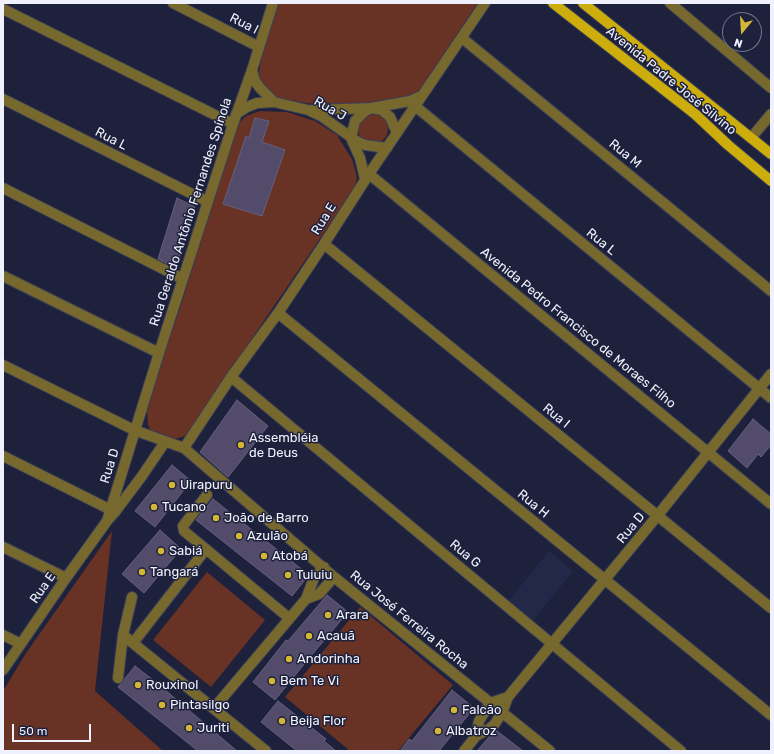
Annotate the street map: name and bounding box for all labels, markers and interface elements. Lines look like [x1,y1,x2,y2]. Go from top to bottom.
street label: Rua I [227,10,261,38]
north arrow [722,12,762,52]
street label: Avenida Padre José Silvino [603,24,739,138]
text: N [733,36,744,50]
street label: Rua J [311,94,349,124]
street label: Rua Geraldo Antônio Fernandes Spínola [147,96,235,328]
street label: Rua L [92,124,130,154]
street label: Rua M [606,136,644,172]
street label: Rua E [308,200,340,238]
street label: Rua L [583,225,619,259]
street label: Avenida Pedro Francisco de Moraes Filho [477,244,679,412]
street label: Rua I [539,400,573,432]
place label: Assembléia de Deus [249,430,318,461]
marker: Assembléia de Deus [236,440,246,450]
street label: Rua D [97,447,123,485]
place label: Uirapuru [180,477,233,493]
marker: Uirapuru [167,480,177,490]
street label: Rua H [514,487,552,521]
place label: Tucano [162,499,206,515]
marker: Tucano [149,502,159,512]
street label: Rua D [614,509,648,547]
place label: João de Barro [224,510,309,526]
marker: João de Barro [211,513,221,523]
place label: Azulão [247,528,288,544]
marker: Azulão [234,531,244,541]
street label: Rua G [446,537,484,571]
place label: Sabiá [169,543,202,559]
marker: Sabiá [156,546,166,556]
place label: Atobá [272,548,308,564]
marker: Atobá [259,551,269,561]
place label: Tangará [150,564,198,580]
marker: Tangará [137,567,147,577]
place label: Tuiuiu [296,567,332,583]
street label: Rua José Ferreira Rocha [347,567,471,673]
street label: Rua E [27,569,59,607]
marker: Tuiuiu [283,570,293,580]
place label: Arara [336,607,369,623]
marker: Arara [323,610,333,620]
place label: Acauã [317,628,355,644]
marker: Acauã [304,631,314,641]
place label: Andorinha [297,651,360,667]
marker: Andorinha [284,654,294,664]
place label: Bem Te Vi [280,673,339,689]
marker: Bem Te Vi [267,676,277,686]
place label: Rouxinol [146,677,198,693]
marker: Rouxinol [133,680,143,690]
place label: Pintasilgo [170,697,230,713]
marker: Pintasilgo [157,700,167,710]
place label: Falcão [462,702,501,718]
marker: Falcão [449,705,459,715]
place label: Beija Flor [290,713,346,729]
scale bar [14,716,93,742]
marker: Beija Flor [277,716,287,726]
place label: Juriti [197,720,229,736]
marker: Juriti [184,723,194,733]
place label: Albatroz [446,723,497,739]
text: 50 m [19,724,47,738]
marker: Albatroz [433,726,443,736]

